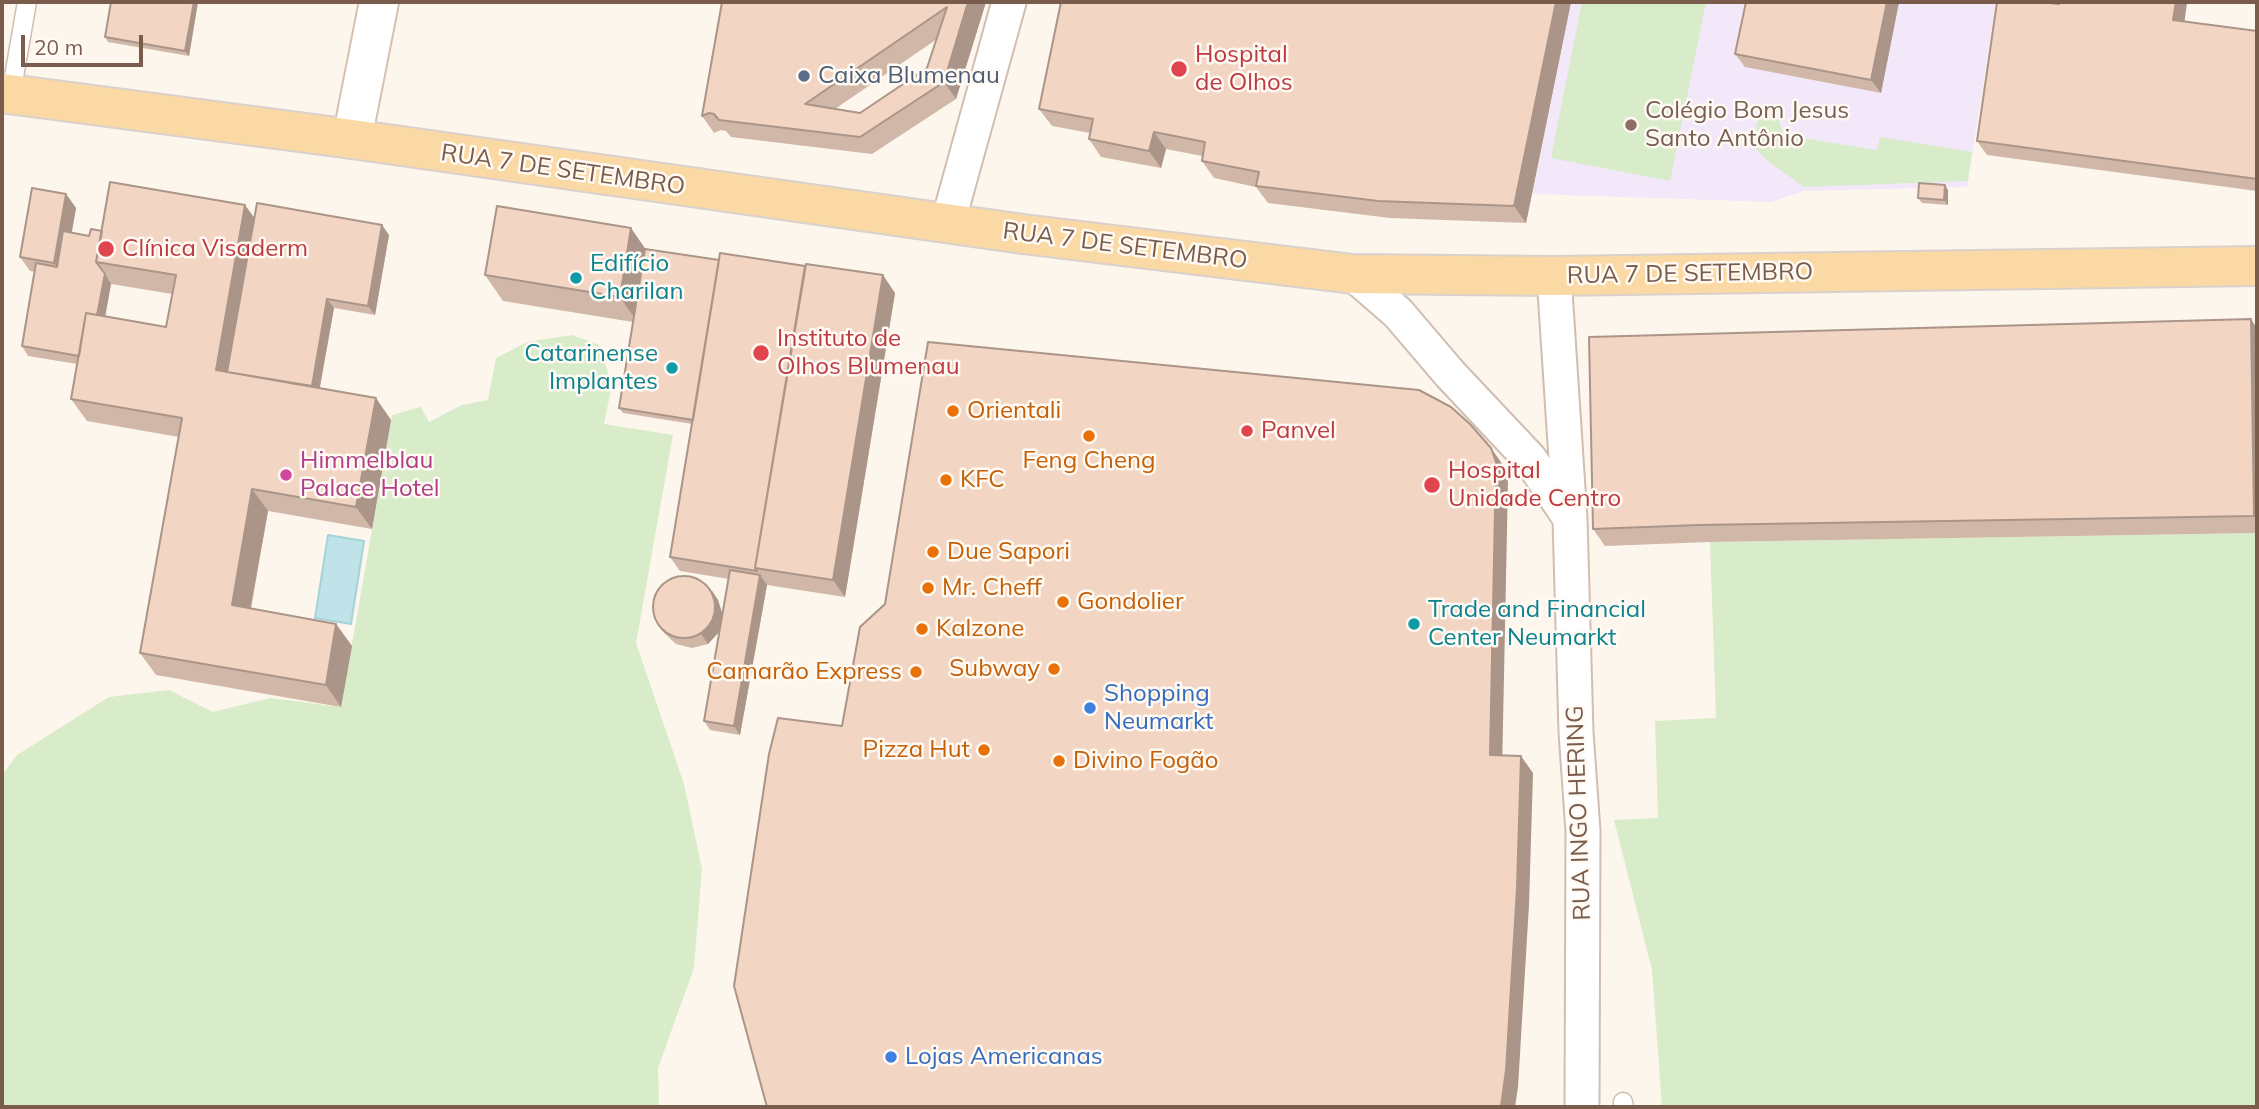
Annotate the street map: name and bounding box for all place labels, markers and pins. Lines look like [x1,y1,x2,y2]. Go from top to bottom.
place label: Hospital de Olhos [1195,41,1293,97]
marker: Hospital de Olhos [1169,59,1189,79]
place label: Caixa Blumenau [818,62,1000,90]
marker: Caixa Blumenau [796,68,812,84]
place label: Colégio Bom Jesus Santo Antônio [1645,97,1849,153]
marker: Colégio Bom Jesus Santo Antônio [1623,117,1639,133]
place label: Clínica Visaderm [122,235,308,263]
marker: Clínica Visaderm [96,239,116,259]
place label: Edifício Charilan [590,250,683,306]
marker: Edifício Charilan [568,270,584,286]
place label: Instituto de Olhos Blumenau [777,325,959,381]
place label: Catarinense Implantes [524,340,658,396]
marker: Instituto de Olhos Blumenau [751,343,771,363]
marker: Catarinense Implantes [664,360,680,376]
place label: Orientali [967,397,1061,425]
marker: Orientali [945,403,961,419]
place label: Panvel [1261,417,1336,445]
marker: Panvel [1239,423,1255,439]
marker: Feng Cheng [1081,428,1097,444]
place label: Himmelblau Palace Hotel [300,447,440,503]
place label: Feng Cheng [1023,447,1155,475]
place label: Hospital Unidade Centro [1448,457,1621,513]
place label: KFC [960,466,1005,494]
marker: Himmelblau Palace Hotel [278,467,294,483]
marker: KFC [938,472,954,488]
marker: Hospital Unidade Centro [1422,475,1442,495]
place label: Due Sapori [947,538,1070,566]
marker: Due Sapori [925,544,941,560]
place label: Mr. Cheff [942,574,1042,602]
marker: Mr. Cheff [920,580,936,596]
place label: Gondolier [1077,588,1184,616]
marker: Gondolier [1055,594,1071,610]
place label: Trade and Financial Center Neumarkt [1428,596,1646,652]
place label: Kalzone [936,615,1024,643]
marker: Trade and Financial Center Neumarkt [1406,616,1422,632]
marker: Kalzone [914,621,930,637]
place label: Subway [949,655,1040,683]
place label: Camarão Express [706,658,902,686]
marker: Subway [1046,661,1062,677]
marker: Camarão Express [908,664,924,680]
place label: Shopping Neumarkt [1104,680,1213,736]
marker: Shopping Neumarkt [1082,700,1098,716]
place label: Pizza Hut [863,736,970,764]
marker: Pizza Hut [976,742,992,758]
place label: Divino Fogão [1073,747,1218,775]
marker: Divino Fogão [1051,753,1067,769]
place label: Lojas Americanas [905,1043,1103,1071]
marker: Lojas Americanas [883,1049,899,1065]

